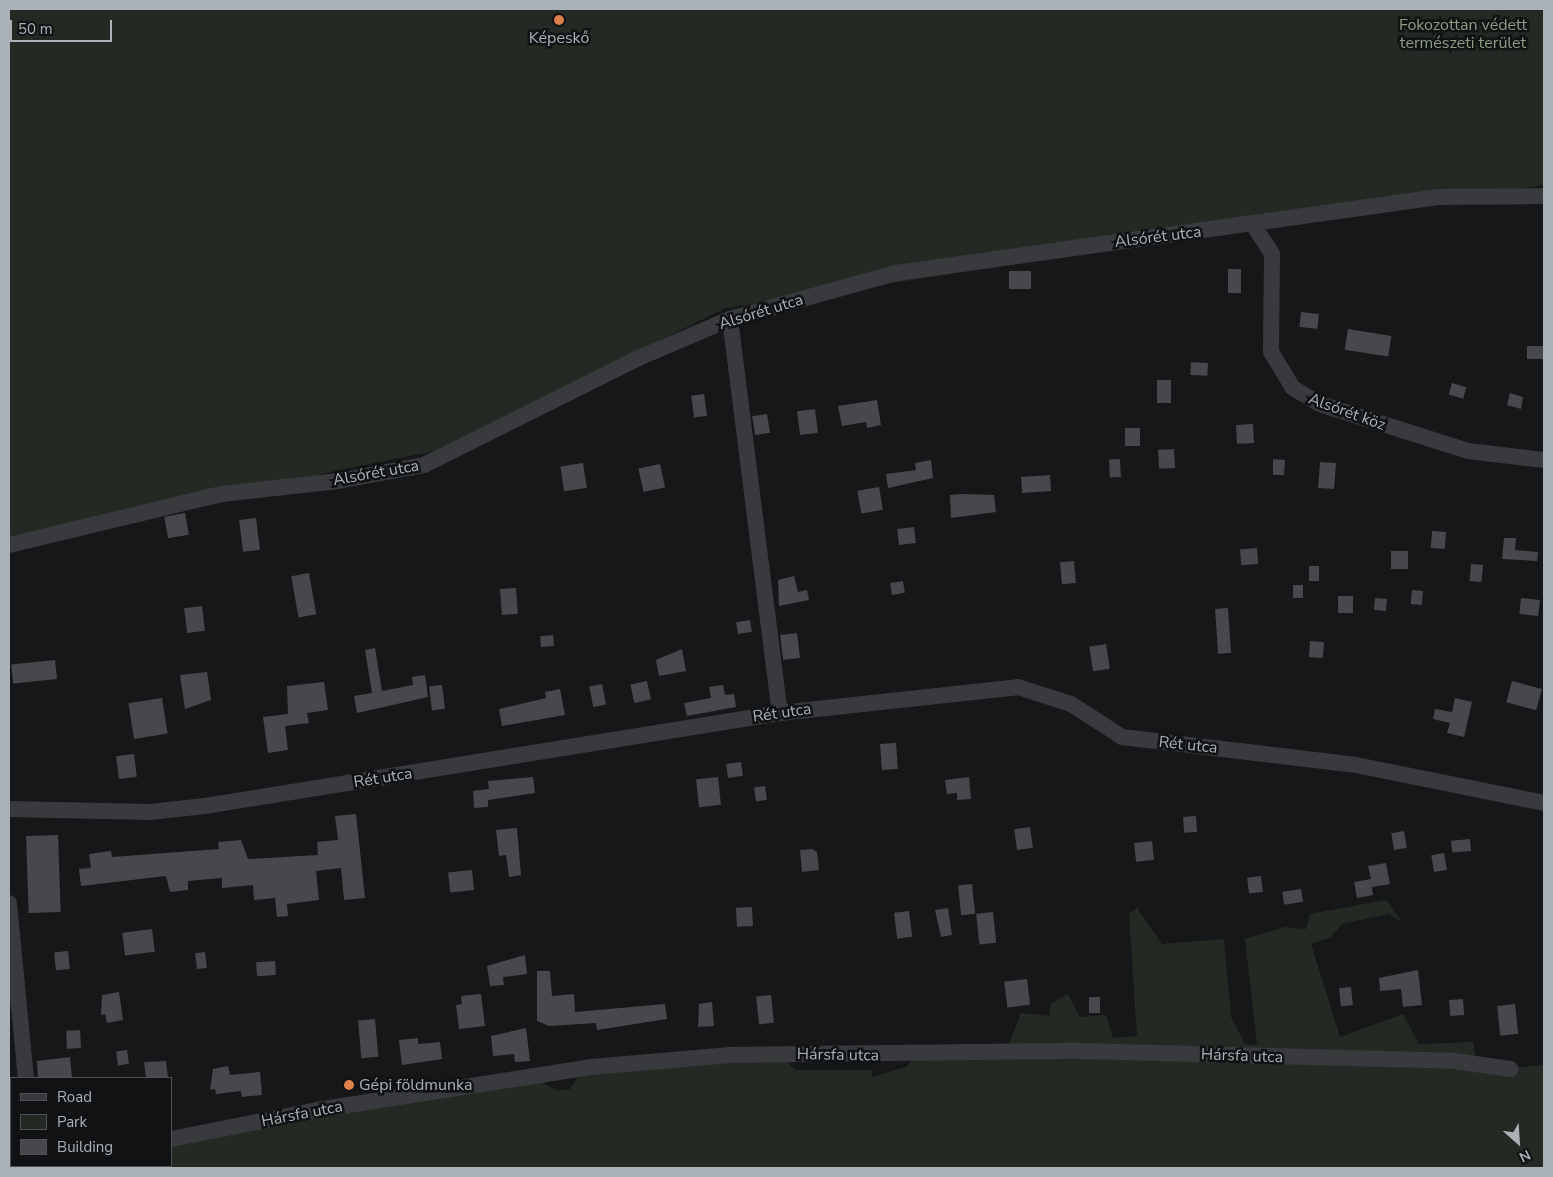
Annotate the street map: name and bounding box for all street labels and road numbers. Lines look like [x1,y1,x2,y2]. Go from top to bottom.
street label: Alsórét utca [1114,222,1202,252]
street label: Alsórét utca [717,290,805,334]
street label: Alsórét köz [1306,389,1388,435]
street label: Alsórét utca [331,456,421,490]
street label: Rét utca [751,699,813,727]
street label: Rét utca [1158,732,1218,758]
street label: Rét utca [352,764,414,792]
street label: Hársfa utca [797,1045,879,1065]
street label: Hársfa utca [1201,1045,1283,1067]
street label: Hársfa utca [260,1097,344,1131]

